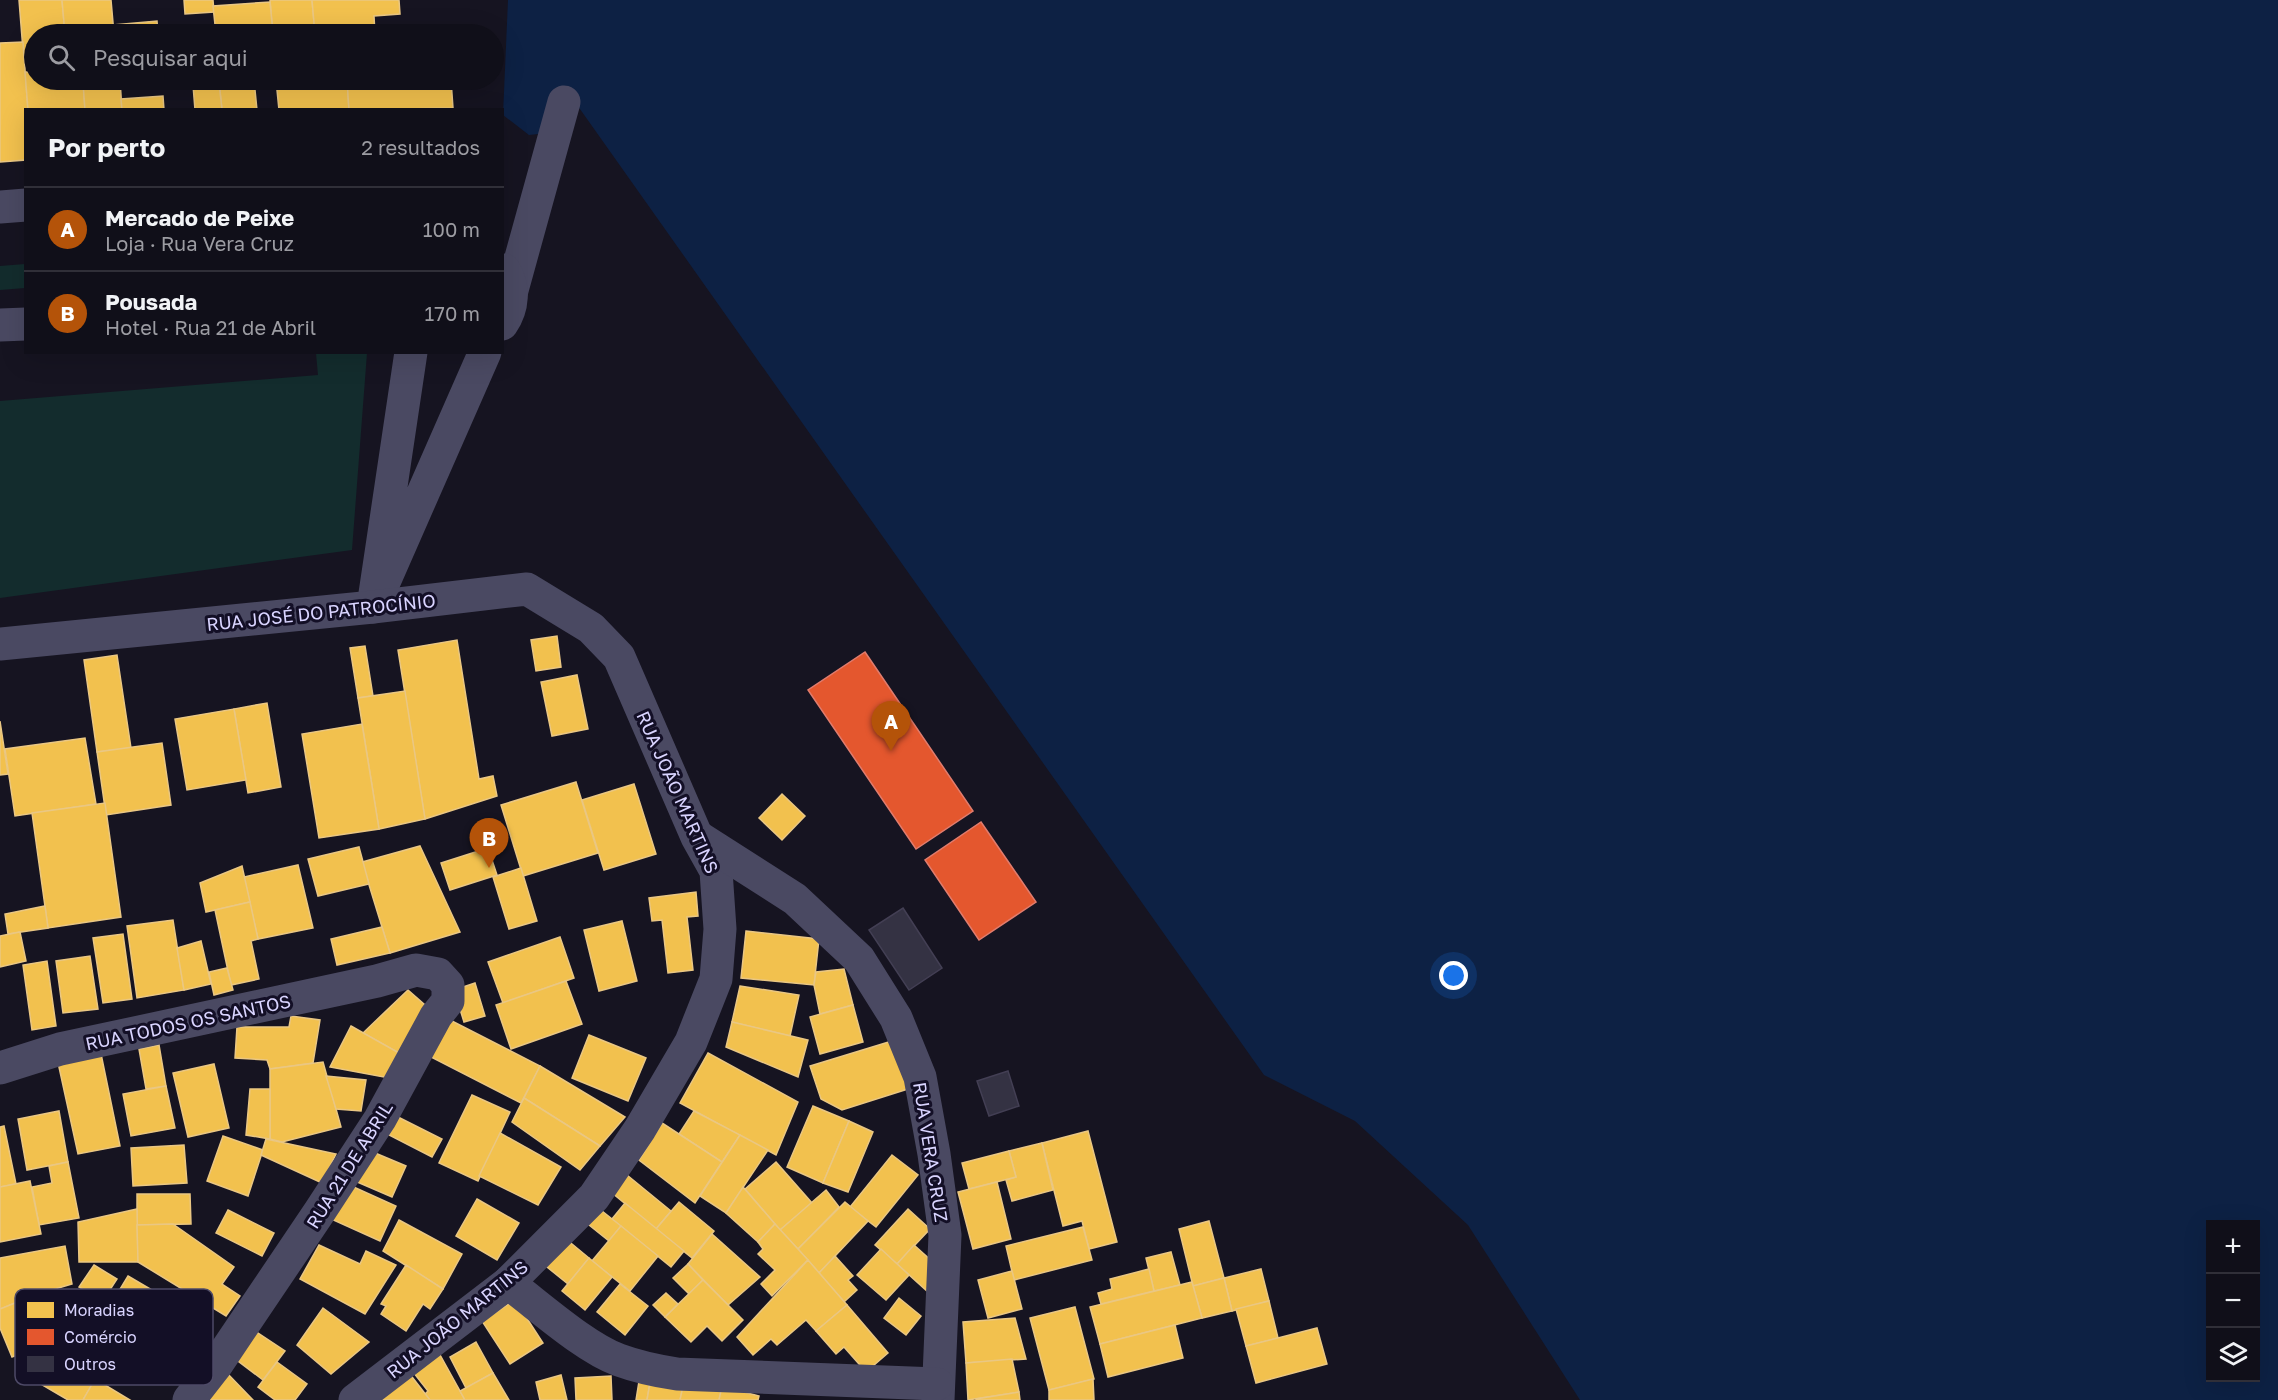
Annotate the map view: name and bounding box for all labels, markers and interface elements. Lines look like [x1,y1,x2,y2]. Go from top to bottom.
search box [24,24,504,90]
icon: search [45,41,78,74]
text: Pesquisar aqui [93,44,248,71]
text: Por perto [48,132,165,163]
text: 2 resultados [361,135,480,159]
text: Mercado de Peixe [105,204,294,231]
text: A [60,217,75,241]
text: 100 m [423,217,480,241]
text: Loja · Rua Vera Cruz [105,231,294,255]
text: Pousada [105,288,197,315]
text: B [60,301,75,325]
text: 170 m [425,301,480,325]
text: Hotel · Rua 21 de Abril [105,315,316,339]
street label: RUA JOSÉ DO PATROCÍNIO [205,589,437,635]
pin: A [872,702,910,751]
street label: RUA JOÃO MARTINS [632,707,724,877]
pin: B [470,818,508,868]
your location [1439,961,1468,990]
street label: RUA TODOS OS SANTOS [83,989,293,1055]
street label: RUA VERA CRUZ [909,1080,953,1224]
street label: RUA 21 DE ABRIL [301,1098,397,1232]
map controls [2206,1220,2260,1382]
button: + [2206,1220,2260,1274]
street label: RUA JOÃO MARTINS [382,1255,532,1383]
button: − [2206,1274,2260,1328]
legend [15,1289,213,1385]
text: Moradias [64,1300,134,1320]
text: Comércio [64,1327,137,1347]
button: layers [2206,1328,2260,1382]
text: Outros [64,1354,116,1374]

